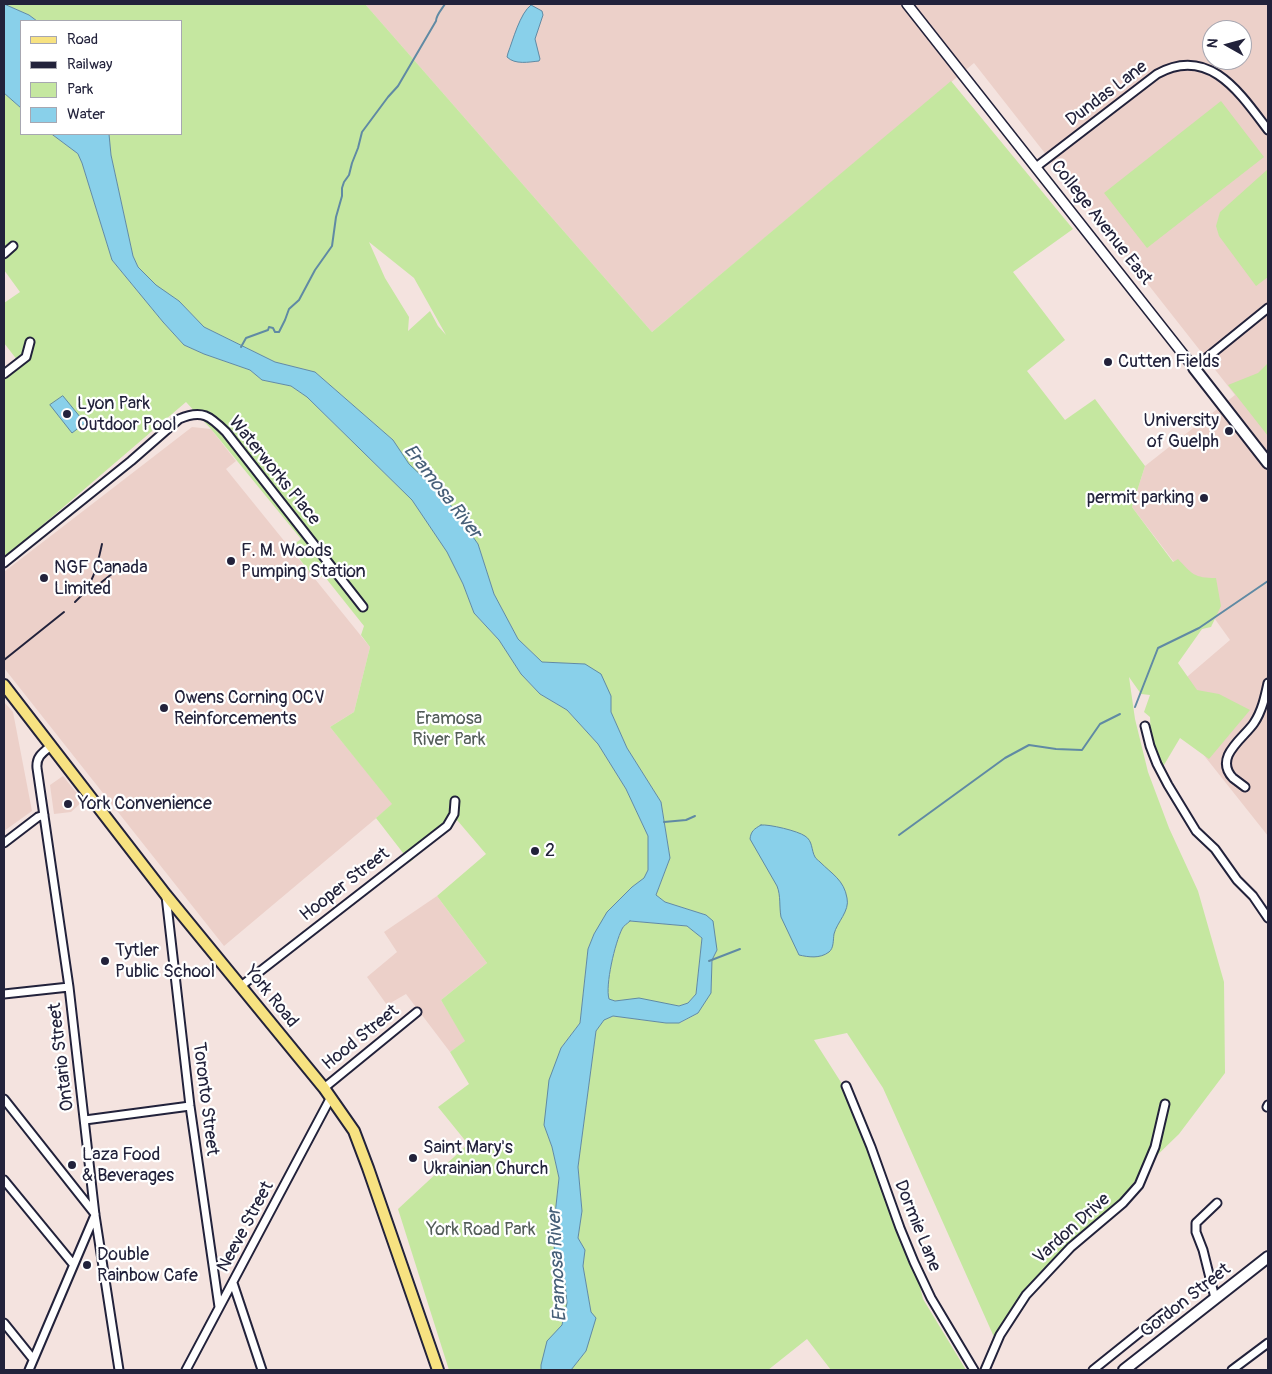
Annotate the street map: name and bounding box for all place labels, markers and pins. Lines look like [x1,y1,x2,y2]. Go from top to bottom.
place label: Cutten Fields [1118,351,1219,373]
marker: Cutten Fields [1102,356,1114,368]
place label: Lyon Park Outdoor Pool [77,393,176,436]
marker: Lyon Park Outdoor Pool [61,408,73,420]
place label: University of Guelph [1144,410,1219,452]
marker: University of Guelph [1223,425,1235,437]
place label: permit parking [1087,487,1194,509]
marker: permit parking [1198,492,1210,504]
place label: F. M. Woods Pumping Station [241,540,366,582]
marker: F. M. Woods Pumping Station [225,555,237,567]
place label: NGF Canada Limited [54,557,148,600]
marker: NGF Canada Limited [38,572,50,584]
place label: Owens Corning OCV Reinforcements [174,687,325,730]
marker: Owens Corning OCV Reinforcements [158,702,170,714]
place label: York Convenience [78,793,212,815]
marker: York Convenience [62,798,74,810]
place label: 2 [545,840,555,862]
marker: 2 [529,845,541,857]
place label: Tytler Public School [115,940,215,982]
marker: Tytler Public School [99,955,111,967]
place label: Saint Mary's Ukrainian Church [423,1137,548,1180]
place label: Laza Food & Beverages [82,1144,174,1186]
marker: Saint Mary's Ukrainian Church [407,1152,419,1164]
marker: Laza Food & Beverages [66,1159,78,1171]
place label: Double Rainbow Cafe [97,1244,198,1286]
marker: Double Rainbow Cafe [81,1259,93,1271]

